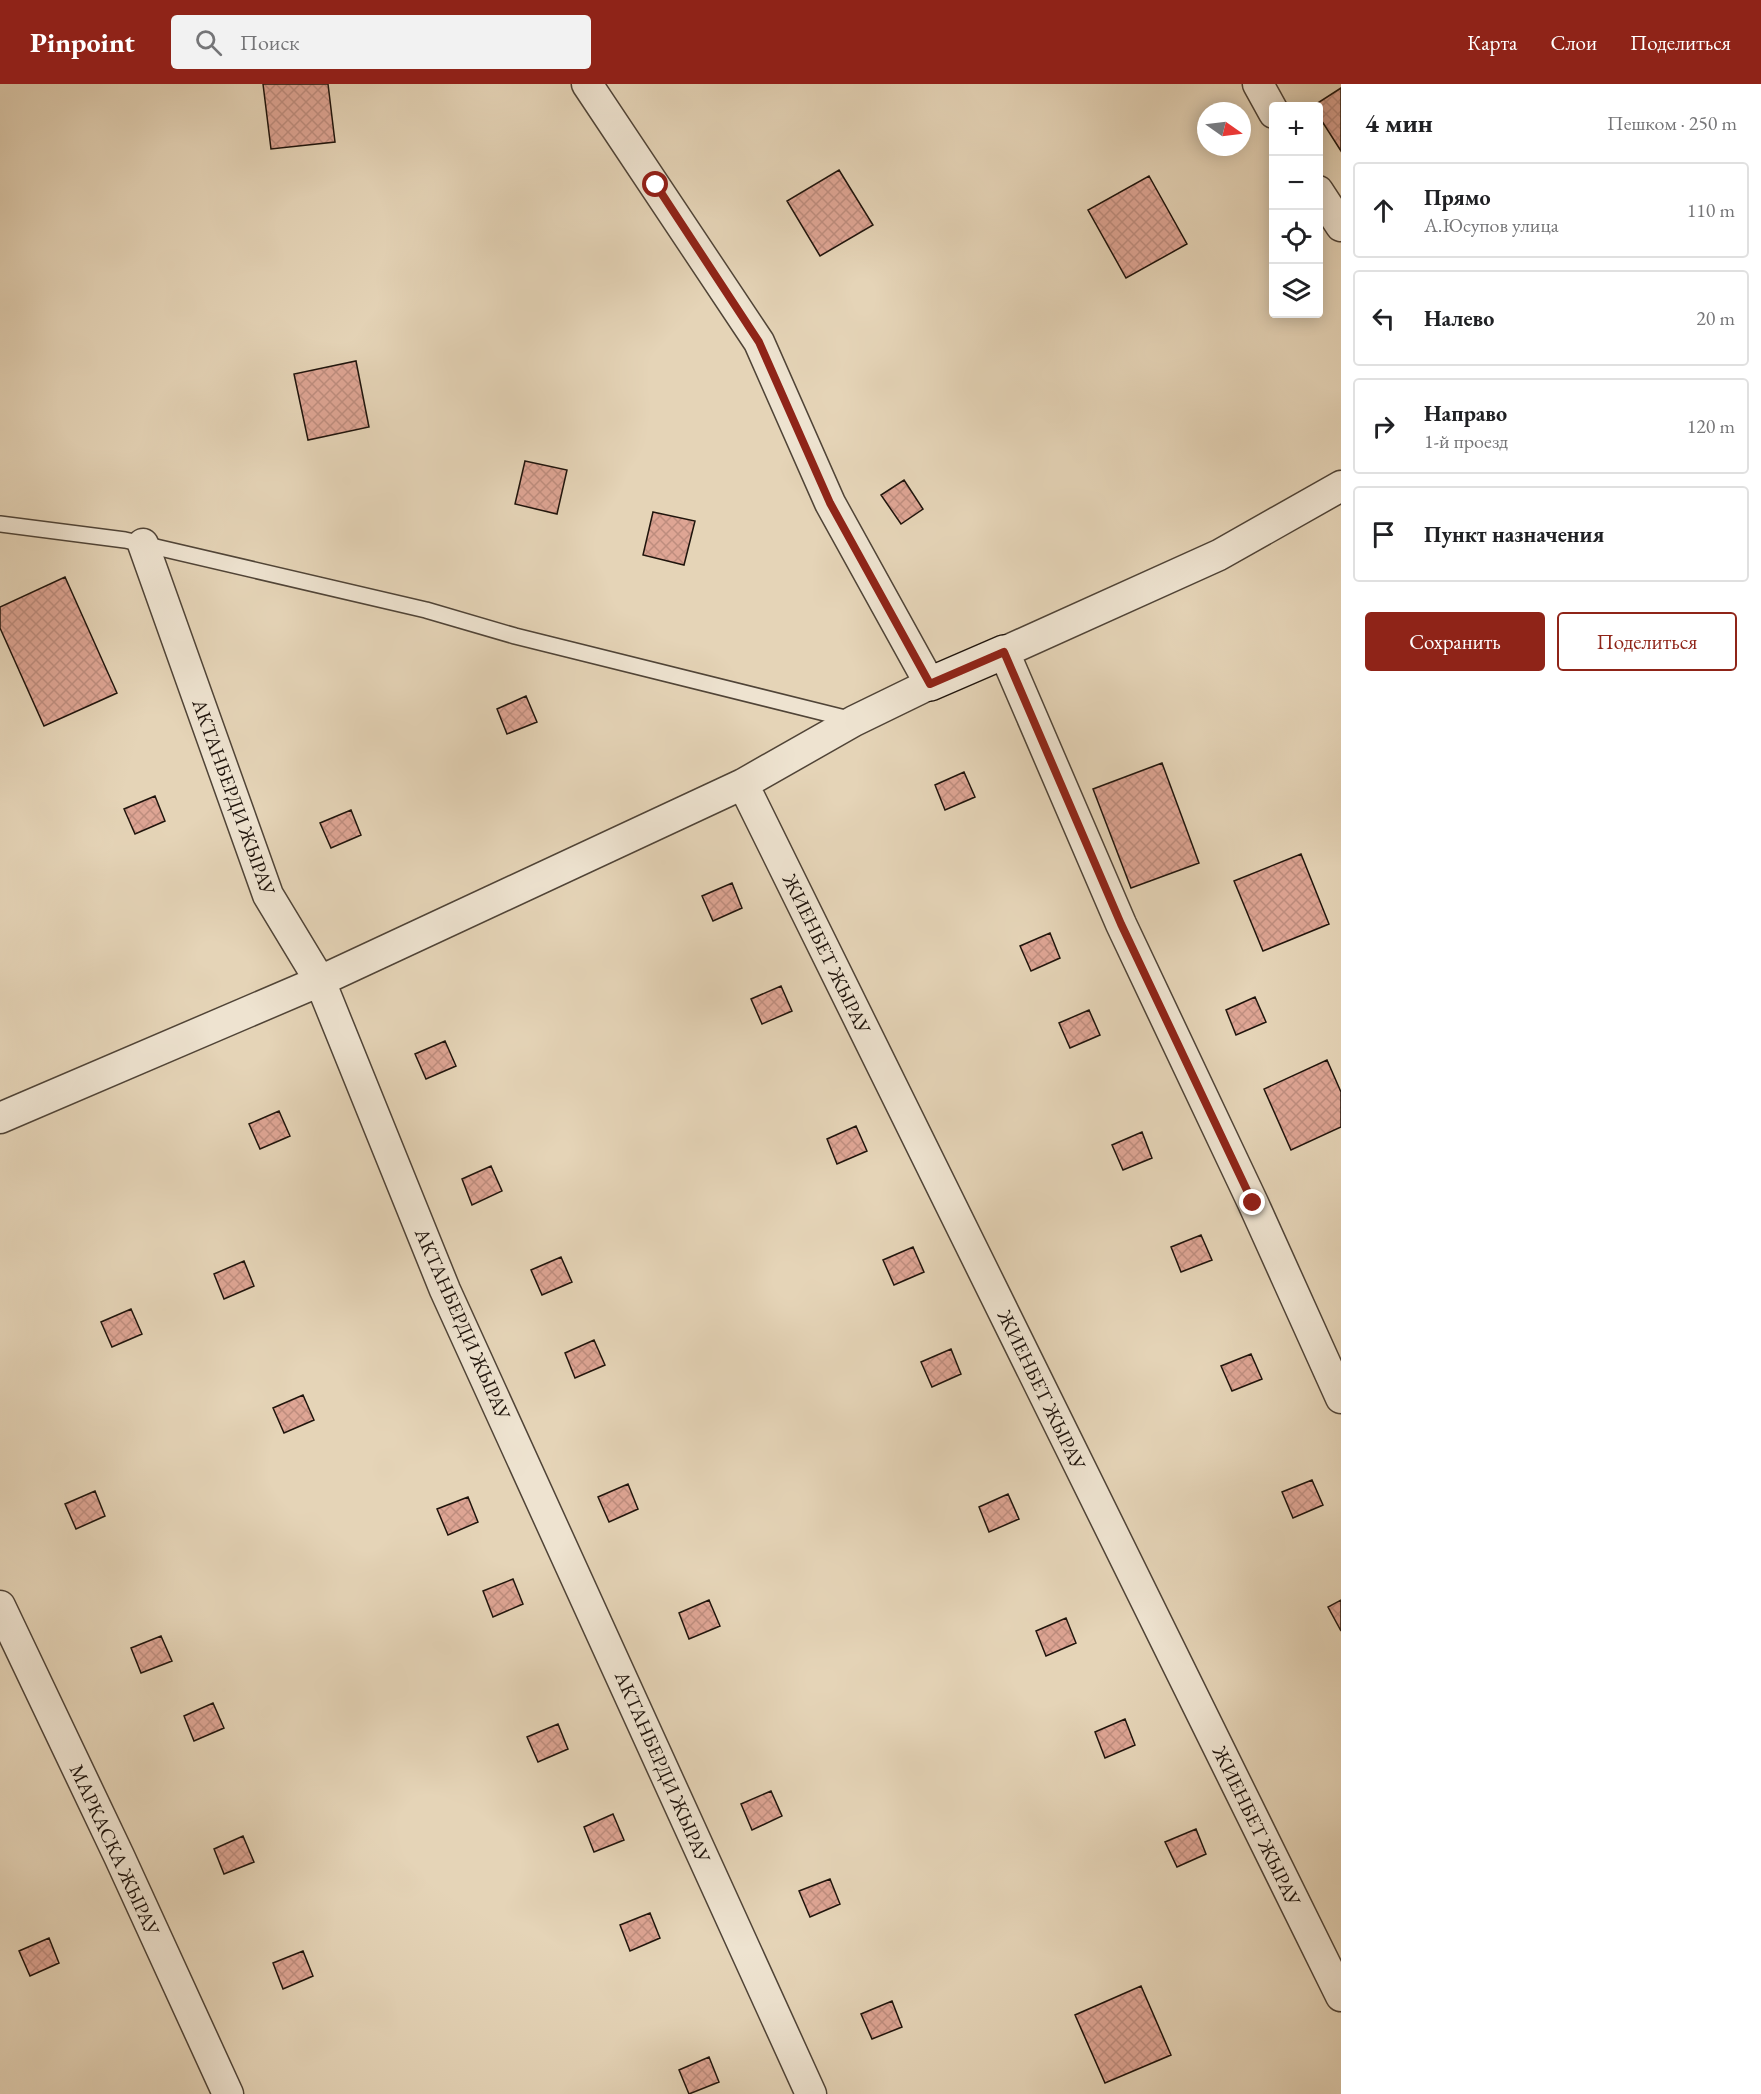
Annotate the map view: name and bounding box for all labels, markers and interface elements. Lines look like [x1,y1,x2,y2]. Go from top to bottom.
search box [171,15,591,69]
text: Pinpoint [30,24,135,60]
icon: search [192,26,225,59]
text: Поиск [240,28,300,57]
text: Карта [1467,29,1517,56]
text: Слои [1550,29,1597,56]
text: Поделиться [1630,29,1731,56]
north arrow [1197,102,1251,156]
map controls [1269,102,1323,318]
button: + [1269,102,1323,156]
text: 4 мин [1365,106,1433,140]
text: Пешком · 250 m [1607,110,1737,136]
button: − [1269,156,1323,210]
route start [642,171,668,197]
text: Прямо [1424,183,1491,212]
icon: ahead [1367,194,1400,227]
text: 110 m [1687,197,1735,223]
button: locate [1269,210,1323,264]
text: А.Юсупов улица [1424,212,1559,238]
button: layers [1269,264,1323,318]
icon: left [1367,302,1400,335]
text: Налево [1424,304,1494,333]
text: 20 m [1696,305,1735,331]
text: Направо [1424,399,1507,428]
icon: right [1367,410,1400,443]
text: 120 m [1687,413,1735,439]
text: 1-й проезд [1424,428,1508,454]
icon: arrive [1367,518,1400,551]
text: Пункт назначения [1424,520,1604,549]
button: Сохранить [1365,612,1545,671]
button: Поделиться [1557,612,1737,671]
street label: АКТАНБЕРДИ ЖЫРАУ [186,694,282,899]
street label: ЖИЕНБЕТ ЖЫРАУ [776,869,877,1039]
route end [1239,1189,1265,1215]
street label: АКТАНБЕРДИ ЖЫРАУ [409,1223,517,1424]
street label: ЖИЕНБЕТ ЖЫРАУ [991,1305,1092,1475]
street label: АКТАНБЕРДИ ЖЫРАУ [609,1666,717,1867]
street label: ЖИЕНБЕТ ЖЫРАУ [1206,1741,1307,1911]
street label: МАРКАСКА ЖЫРАУ [64,1760,166,1940]

